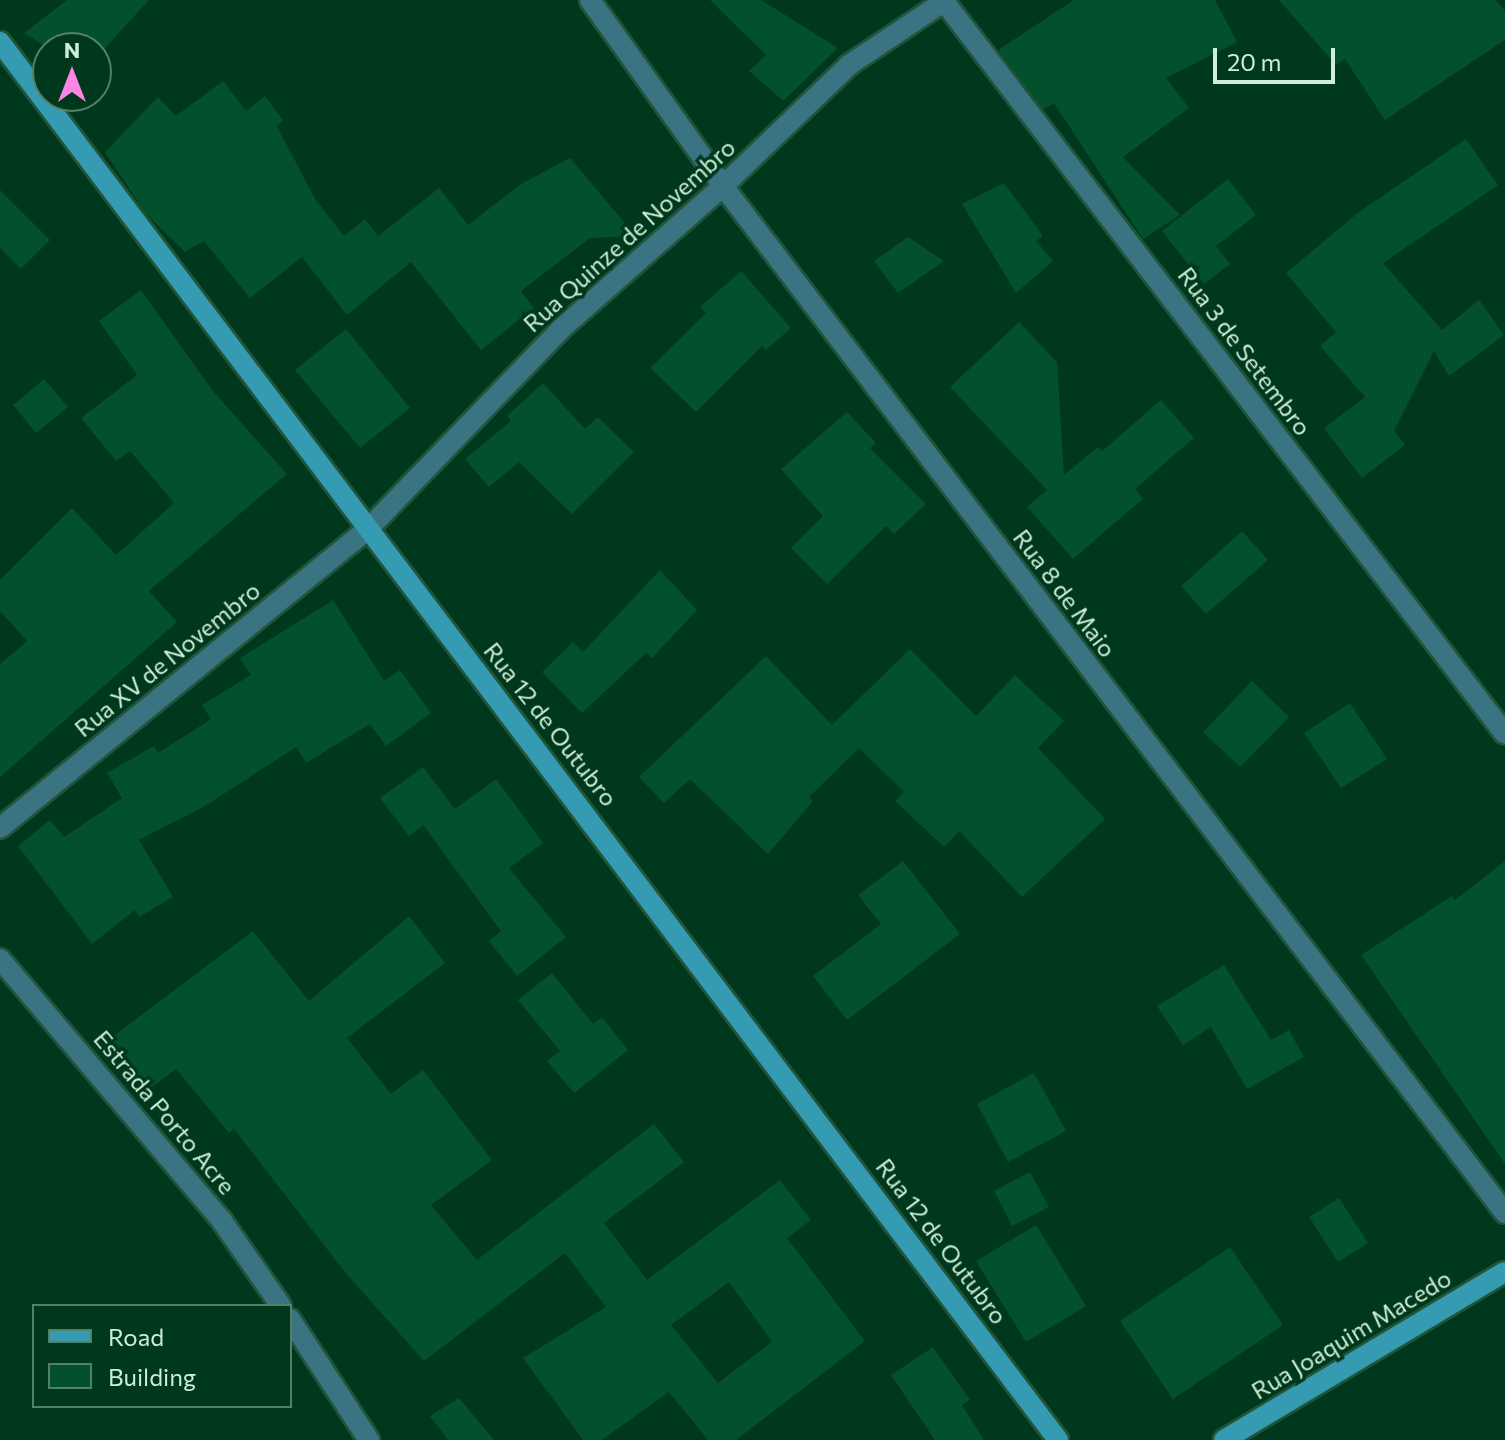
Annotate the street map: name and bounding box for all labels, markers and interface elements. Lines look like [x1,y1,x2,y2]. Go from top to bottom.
north arrow [32,32,112,112]
scale bar [1217,32,1339,82]
text: N [64,36,80,63]
text: 20 m [1227,47,1281,76]
street label: Rua Quinze de Novembro [517,132,741,338]
street label: Rua 3 de Setembro [1172,261,1318,441]
street label: Rua 8 de Maio [1008,523,1122,663]
street label: Rua XV de Novembro [68,575,266,743]
street label: Rua 12 de Outubro [478,636,624,812]
street label: Estrada Porto Acre [88,1024,242,1200]
street label: Rua 12 de Outubro [870,1153,1014,1329]
street label: Rua Joaquim Macedo [1246,1263,1456,1405]
legend [32,1304,292,1408]
text: Road [108,1322,164,1351]
text: Building [108,1362,196,1391]

